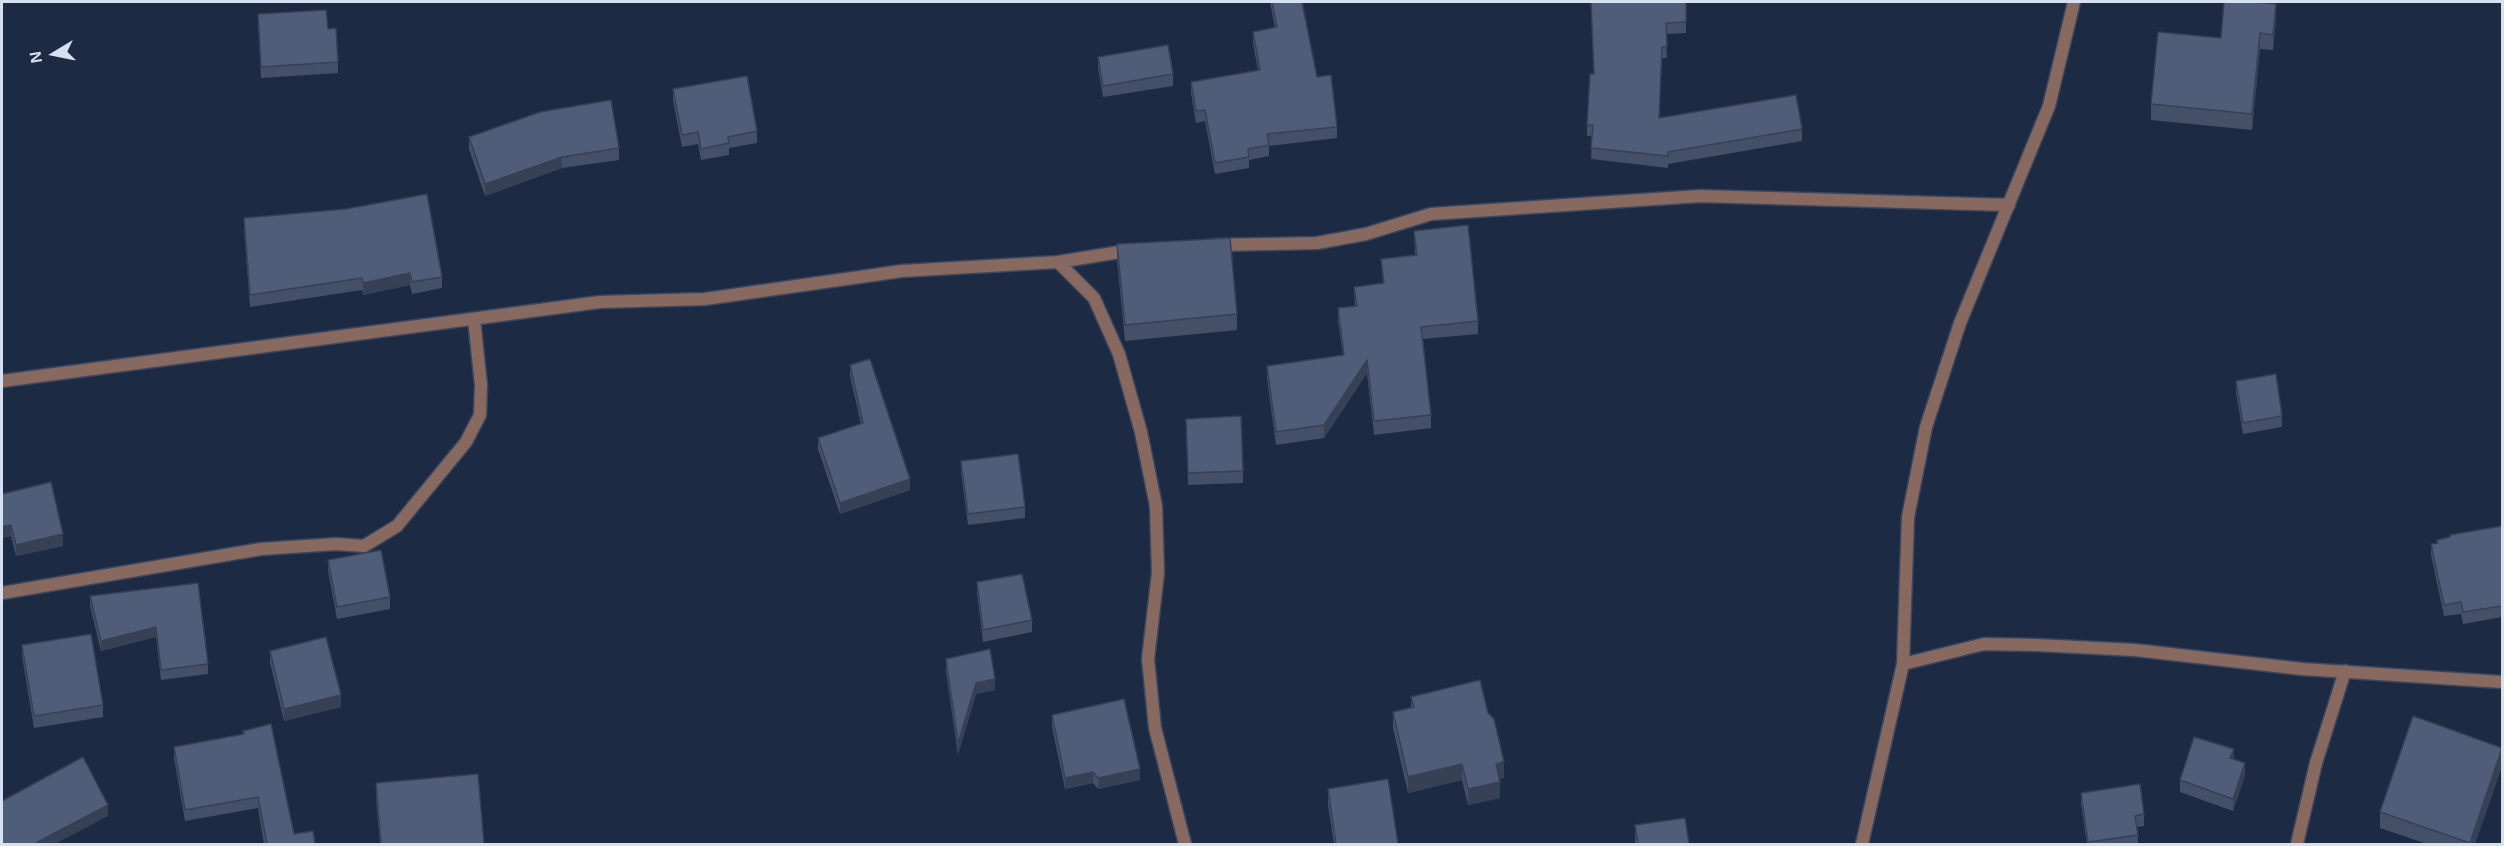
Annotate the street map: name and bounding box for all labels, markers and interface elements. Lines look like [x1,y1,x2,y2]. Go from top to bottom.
north arrow [24,24,84,84]
text: N [26,50,45,64]

